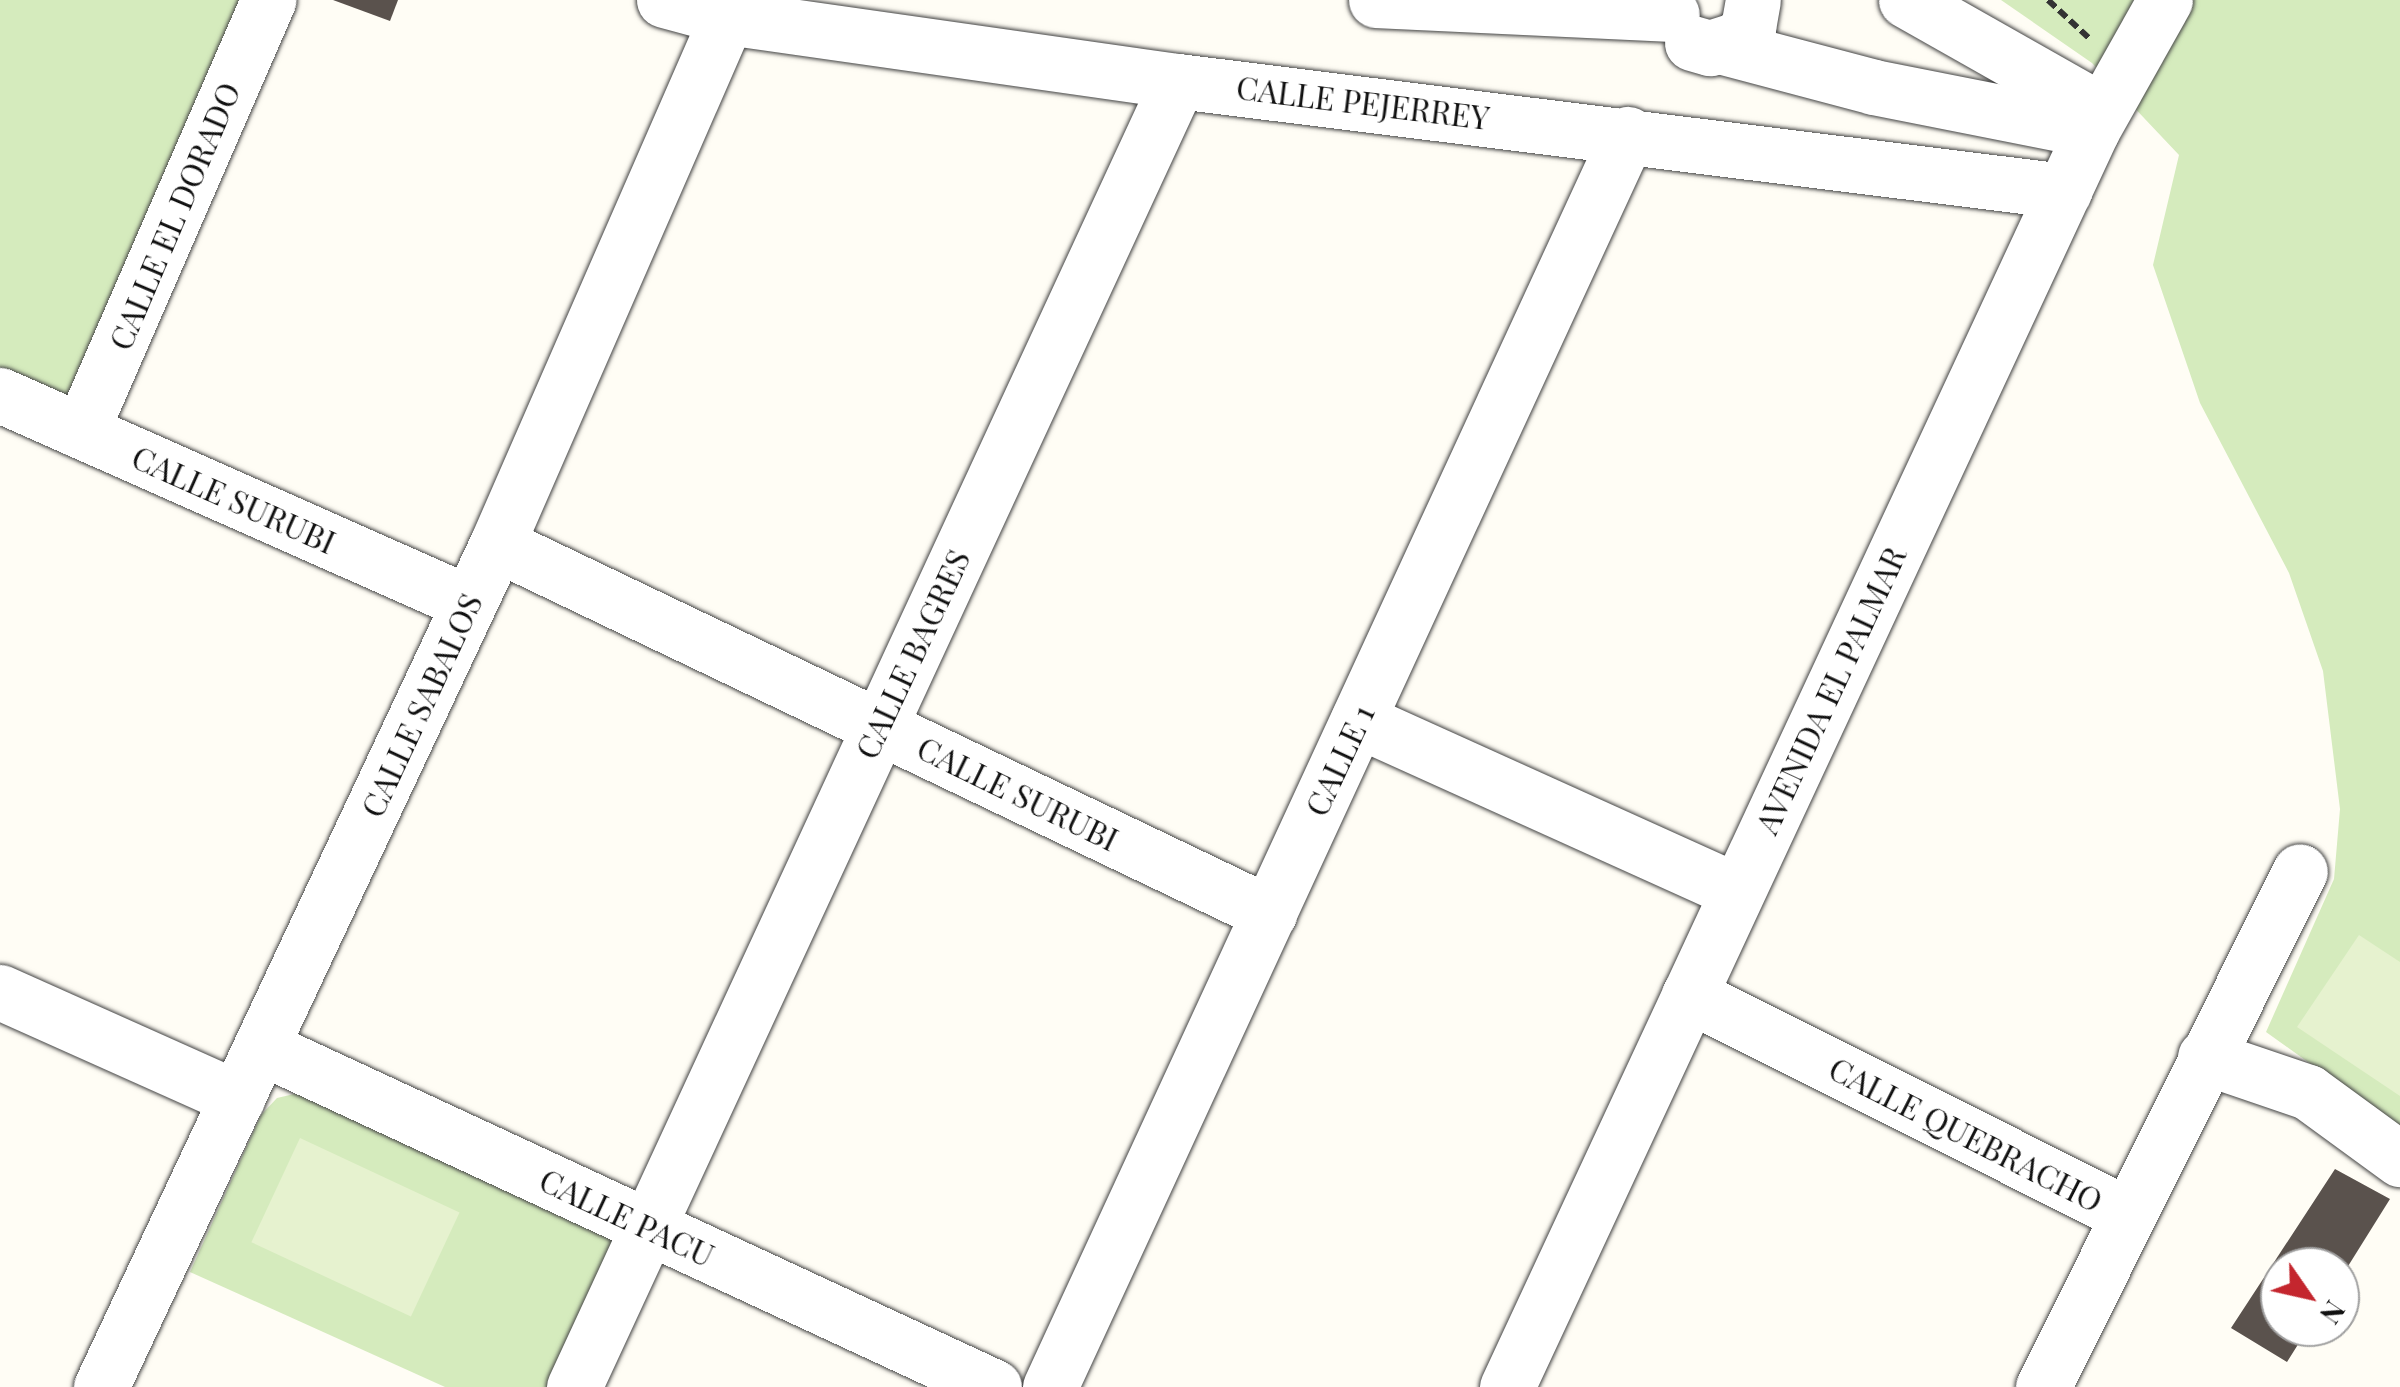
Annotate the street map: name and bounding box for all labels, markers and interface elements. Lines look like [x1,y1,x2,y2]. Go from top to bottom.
street label: CALLE PEJERREY [1234,67,1492,137]
street label: CALLE EL DORADO [100,77,248,355]
street label: CALLE SURUBI [126,437,342,561]
street label: AVENIDA EL PALMAR [1747,540,1913,840]
street label: CALLE BAGRES [847,543,977,765]
street label: CALLE SABALOS [352,587,490,823]
street label: CALLE 1 [1297,698,1381,822]
street label: CALLE SURUBI [911,728,1125,858]
street label: CALLE QUEBRACHO [1823,1048,2109,1220]
street label: CALLE PACU [534,1160,720,1274]
north arrow [2260,1247,2360,1347]
text: N [2313,1294,2355,1332]

